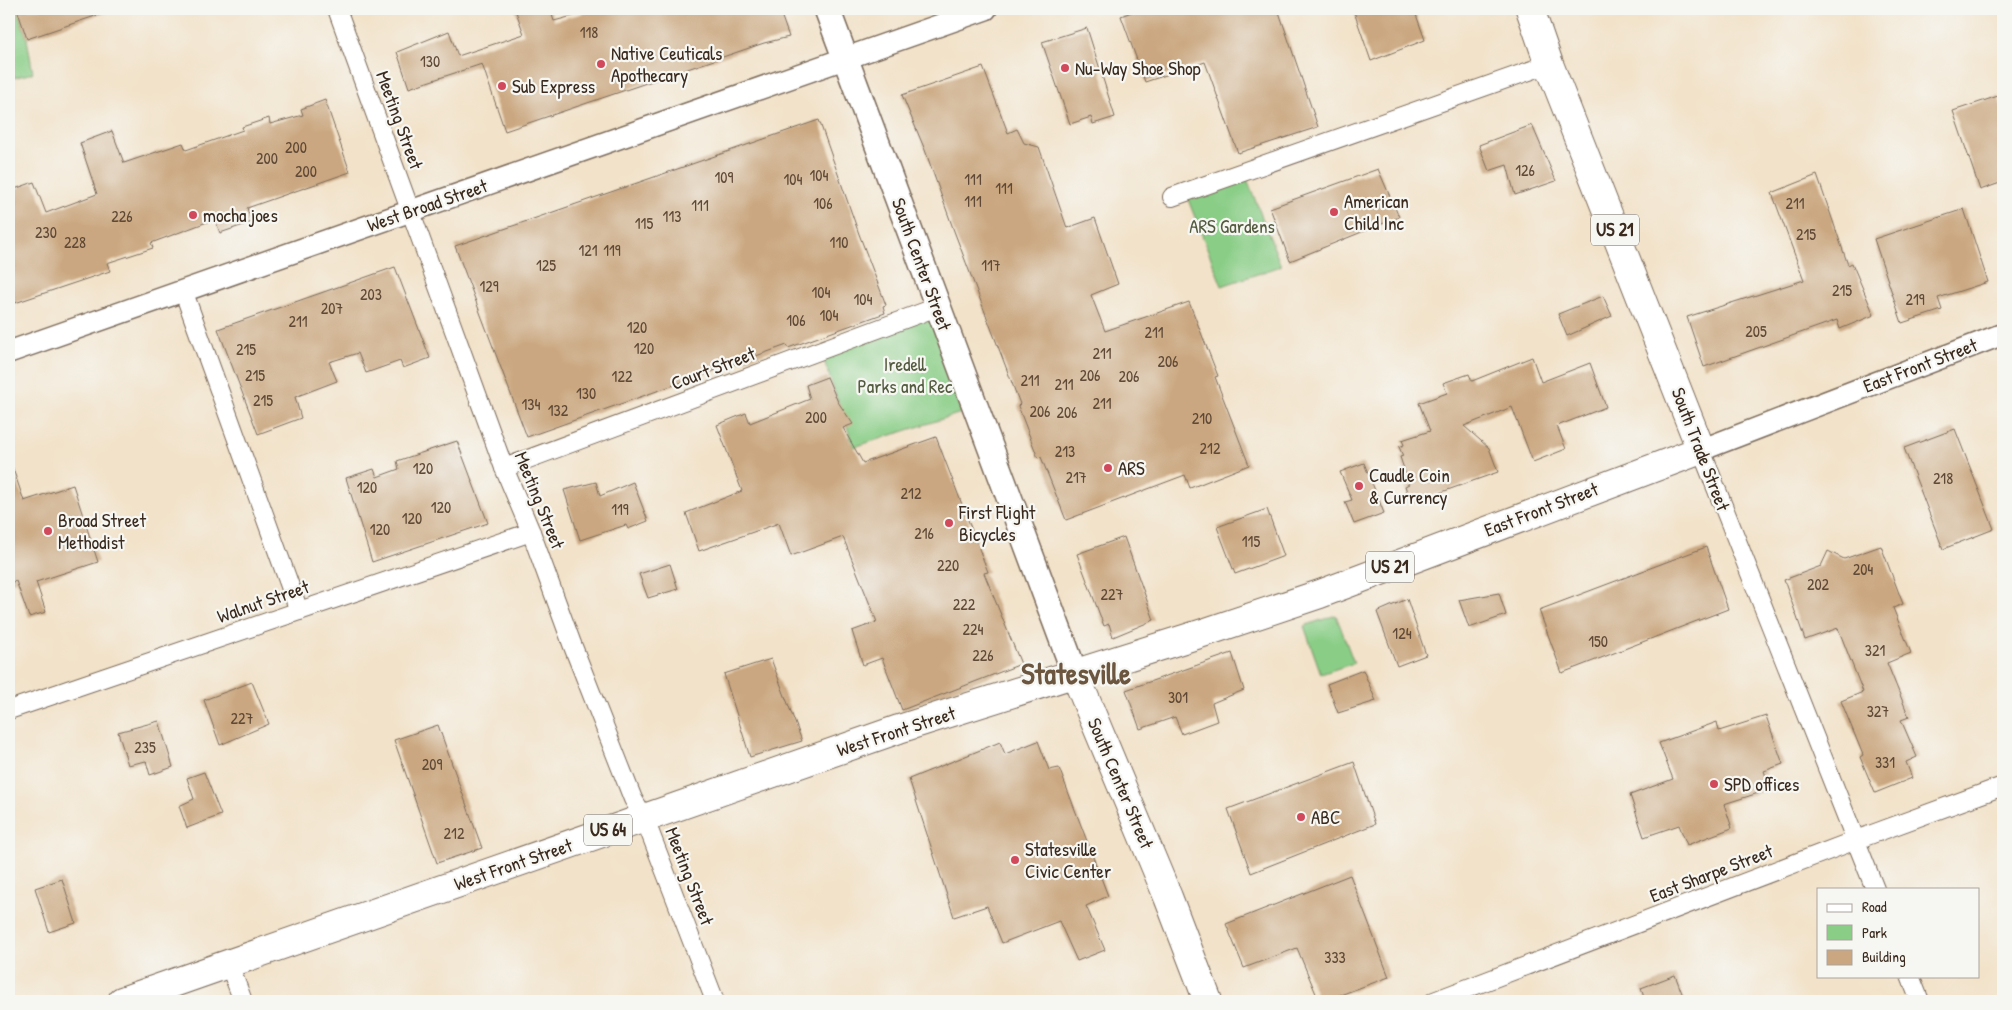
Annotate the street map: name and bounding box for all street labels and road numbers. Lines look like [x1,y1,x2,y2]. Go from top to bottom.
street label: Meeting Street [370,67,430,173]
street label: West Broad Street [363,172,491,238]
street label: South Center Street [886,194,958,334]
road number: US 21 [1591,214,1639,246]
street label: East Front Street [1859,331,1981,399]
street label: Court Street [667,340,759,396]
street label: South Trade Street [1666,384,1737,515]
street label: Meeting Street [509,447,571,553]
street label: East Front Street [1480,475,1602,543]
road number: US 21 [1366,552,1414,582]
street label: Walnut Street [214,573,313,629]
street label: West Front Street [833,699,959,762]
street label: South Center Street [1082,714,1160,853]
road number: US 64 [584,814,632,846]
street label: Meeting Street [659,823,721,929]
street label: West Front Street [450,831,576,896]
street label: East Sharpe Street [1646,837,1777,908]

